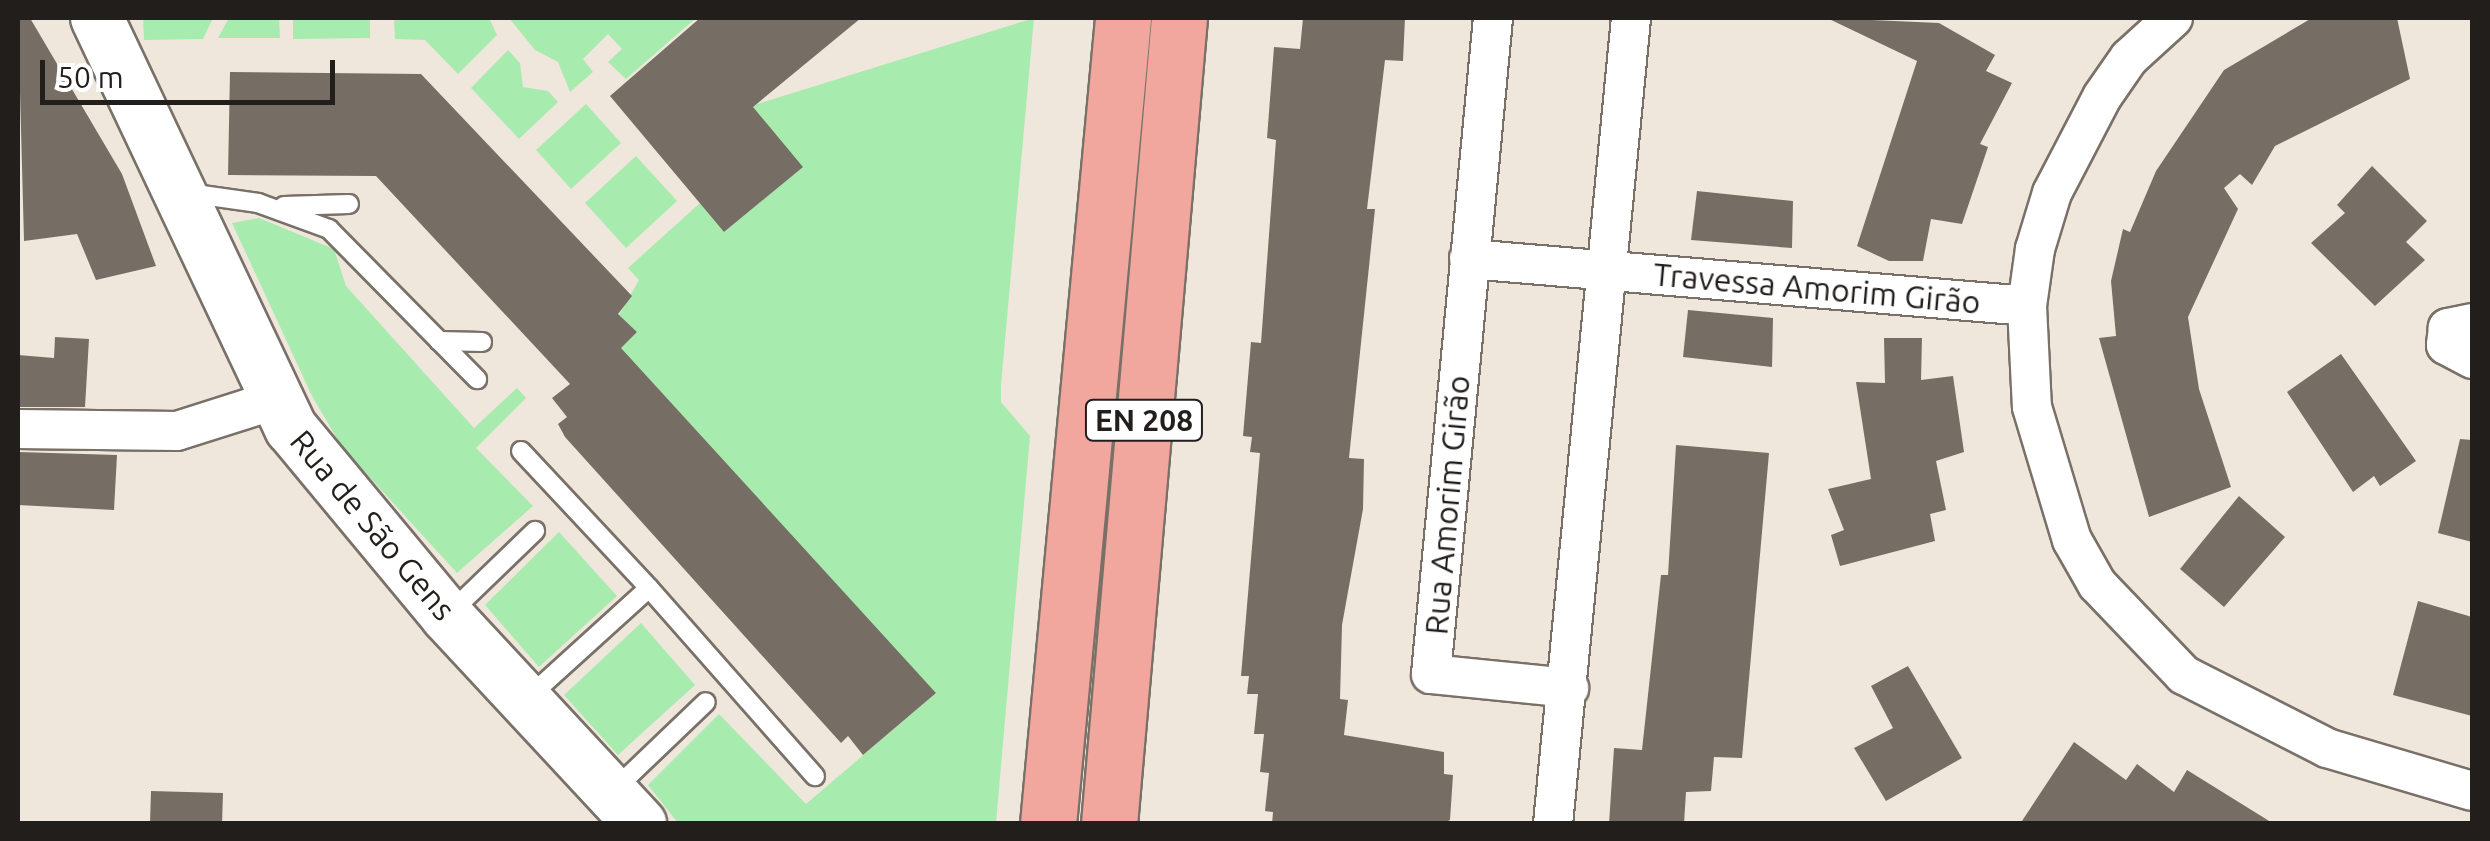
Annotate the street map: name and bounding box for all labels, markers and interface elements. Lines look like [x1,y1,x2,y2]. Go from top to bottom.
scale bar [45,40,340,102]
text: 50 m [57,60,124,94]
street label: Travessa Amorim Girão [1652,255,1982,321]
street label: Rua Amorim Girão [1417,374,1477,636]
road number: EN 208 [1084,395,1204,445]
street label: Rua de São Gens [282,422,464,628]

